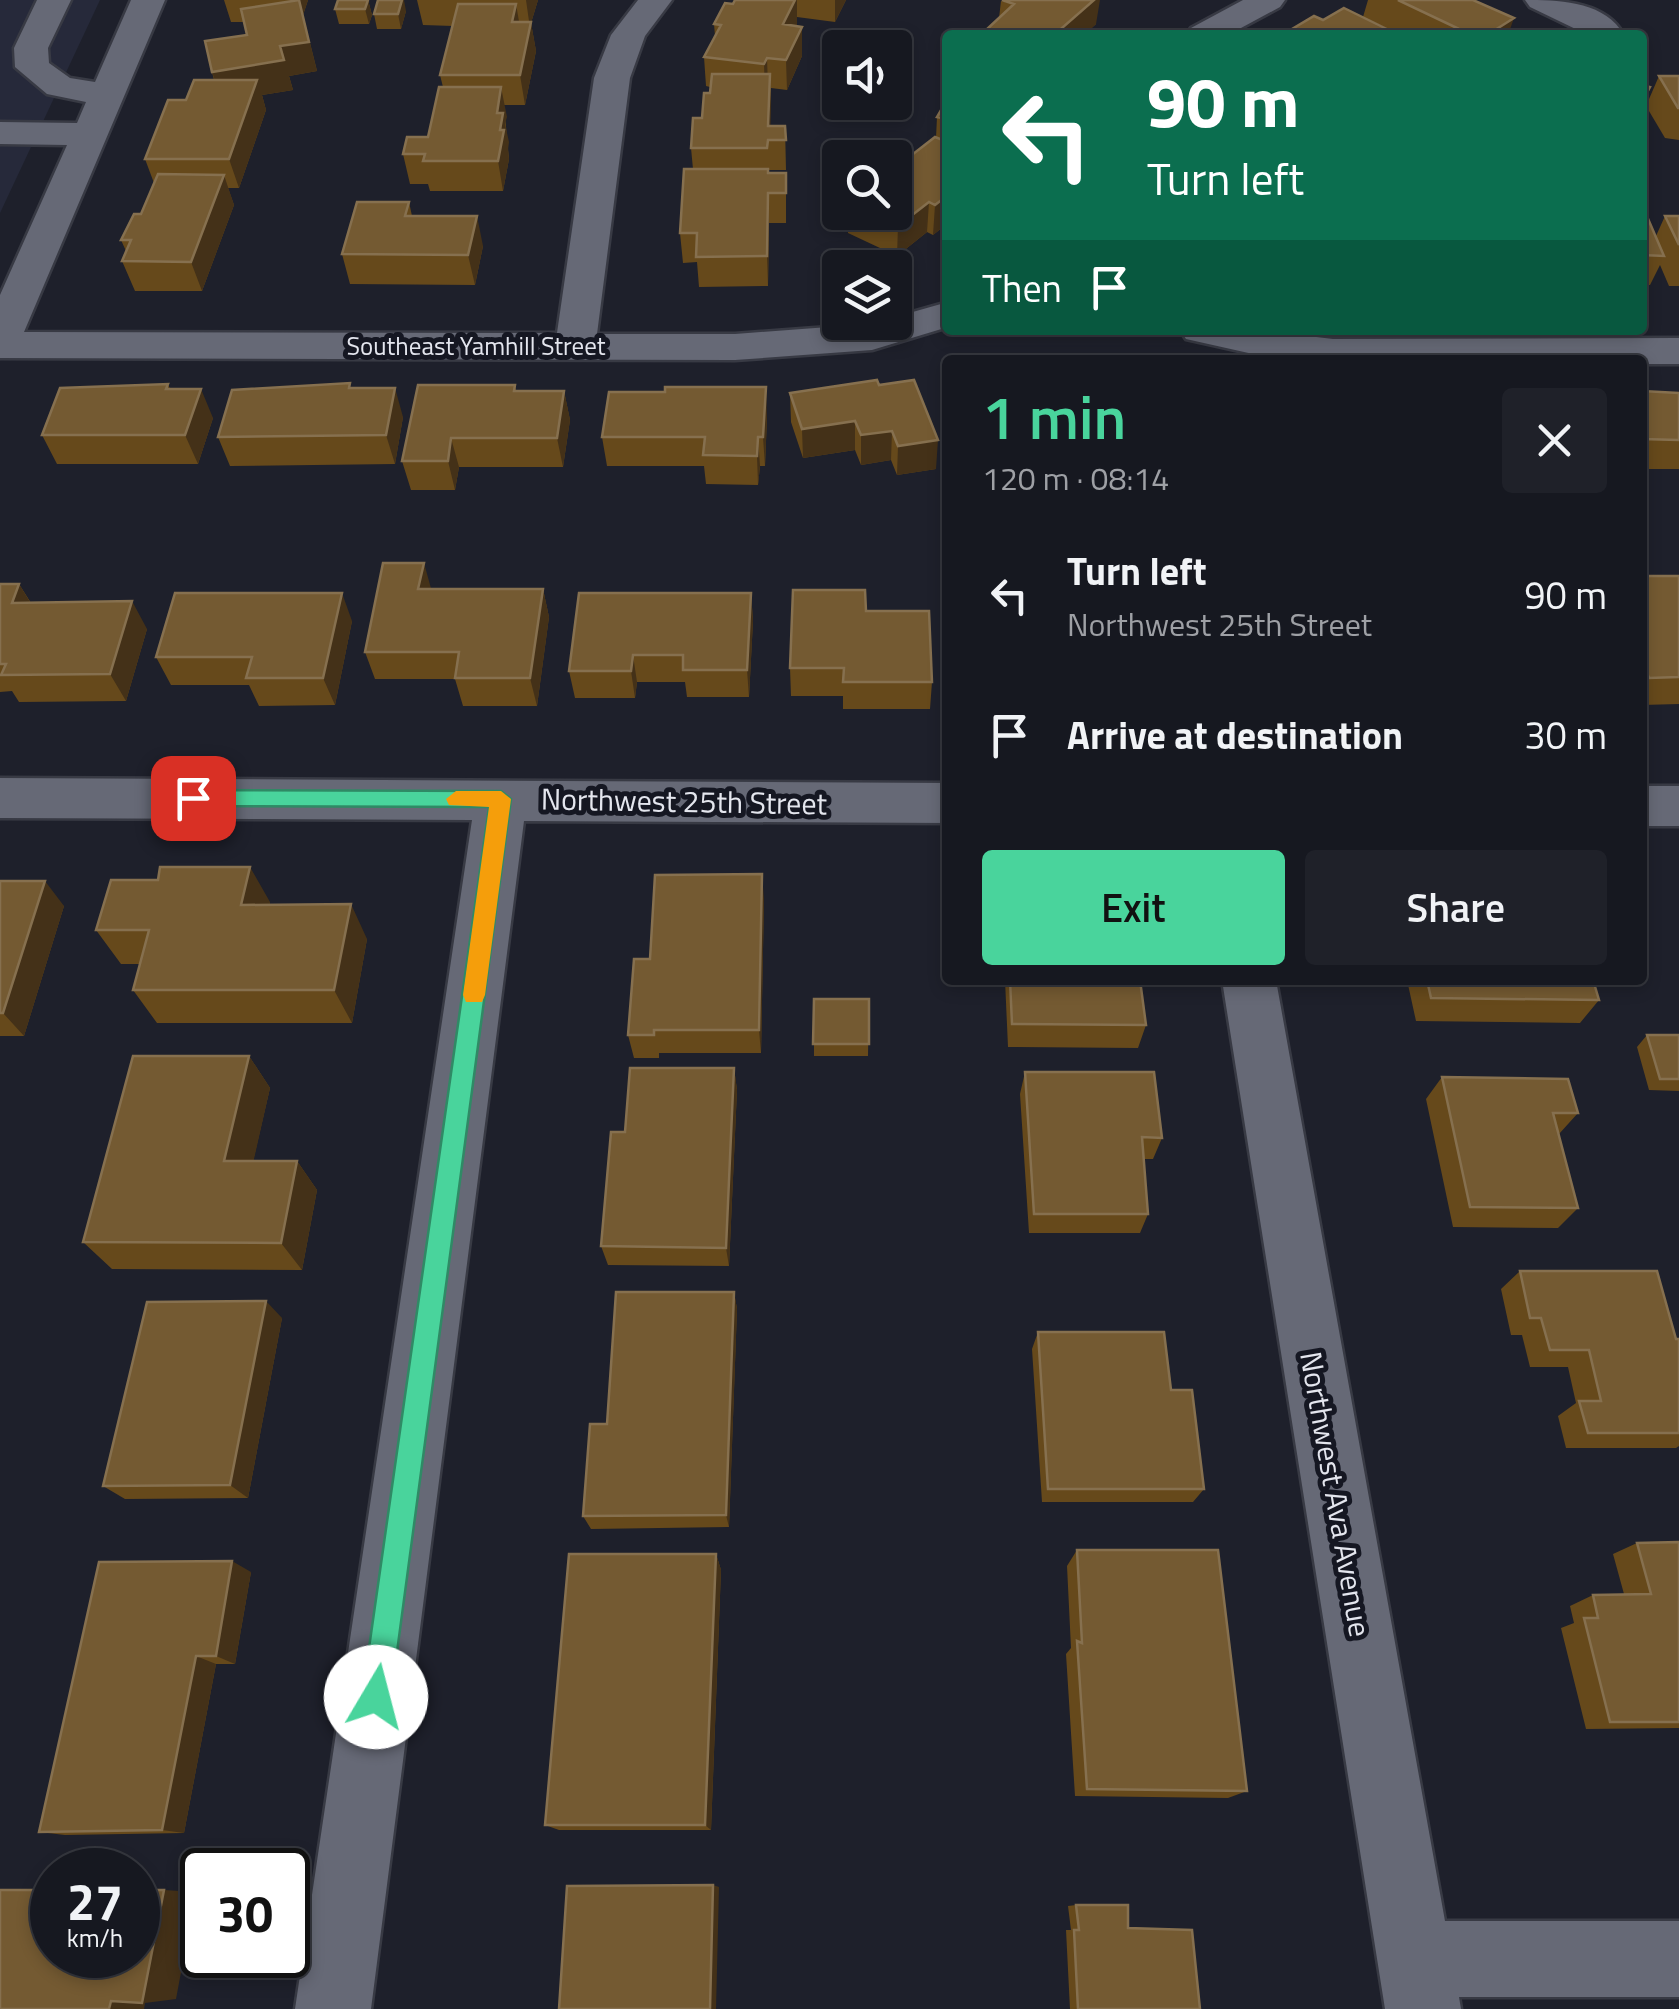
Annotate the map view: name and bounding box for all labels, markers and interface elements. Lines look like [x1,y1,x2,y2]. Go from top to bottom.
map controls [822,30,912,340]
button: sound [822,30,912,120]
text: 90 m [1147,48,1300,154]
icon: left [982,70,1112,200]
button: search [822,140,912,230]
text: Turn left [1147,144,1304,212]
button: layers [822,250,912,340]
text: Then [982,259,1062,317]
icon: arrive [1082,260,1137,315]
street label: Southeast Yamhill Street [347,327,606,365]
text: 1 min [982,371,1126,462]
button: close [1502,388,1607,493]
text: 120 m · 08:14 [982,454,1169,502]
text: Turn left [1067,542,1207,600]
text: 90 m [1524,566,1607,624]
icon: left [982,568,1037,623]
text: Northwest 25th Street [1067,600,1372,648]
text: Arrive at destination [1067,706,1403,764]
text: 30 m [1524,706,1607,764]
icon: arrive [982,708,1037,763]
pin [151,756,236,841]
icon: arrive [166,771,221,826]
street label: Northwest 25th Street [541,776,828,826]
button: Exit [982,850,1285,965]
button: Share [1305,850,1607,965]
street label: Northwest Ava Avenue [1288,1348,1384,1640]
position arrow [324,1645,428,1749]
speed limit sign: 30 [180,1848,310,1978]
text: 27 [67,1863,123,1939]
text: km/h [67,1919,123,1957]

